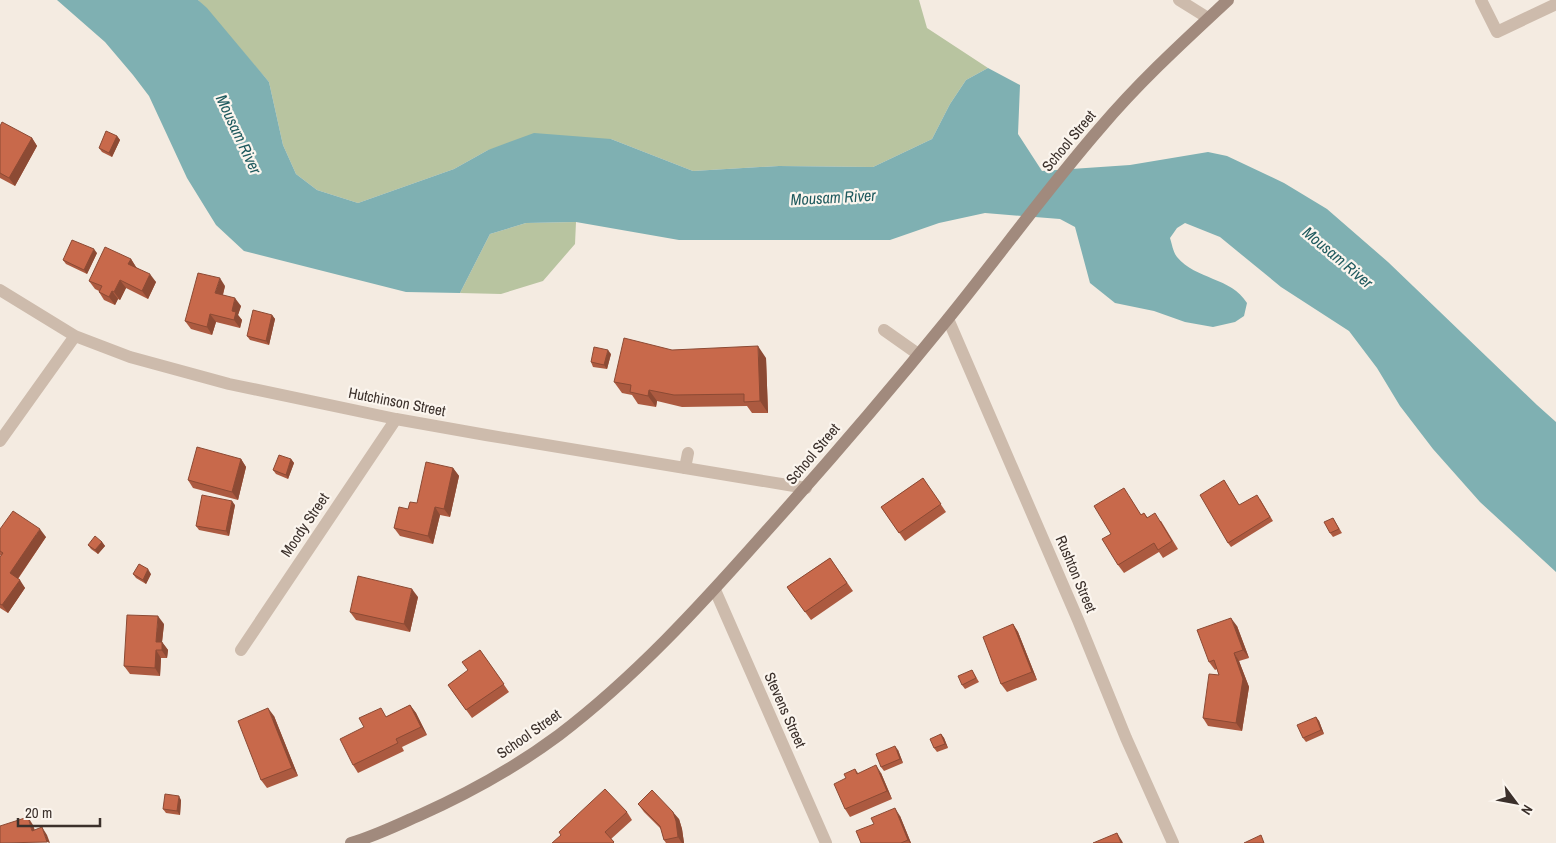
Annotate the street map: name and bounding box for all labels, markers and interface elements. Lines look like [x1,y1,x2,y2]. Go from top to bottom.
water label: Mousam River [211,91,267,178]
street label: School Street [1037,105,1101,176]
water label: Mousam River [790,184,877,210]
water label: Mousam River [1298,221,1378,293]
street label: Hutchinson Street [347,382,448,421]
street label: School Street [781,418,845,489]
street label: Moody Street [275,488,334,561]
street label: Rushton Street [1051,532,1102,616]
street label: Stevens Street [759,669,812,751]
street label: School Street [492,703,565,763]
north arrow [1491,778,1541,828]
scale bar [18,796,100,828]
text: 20 m [25,802,52,823]
text: N [1517,802,1537,818]

